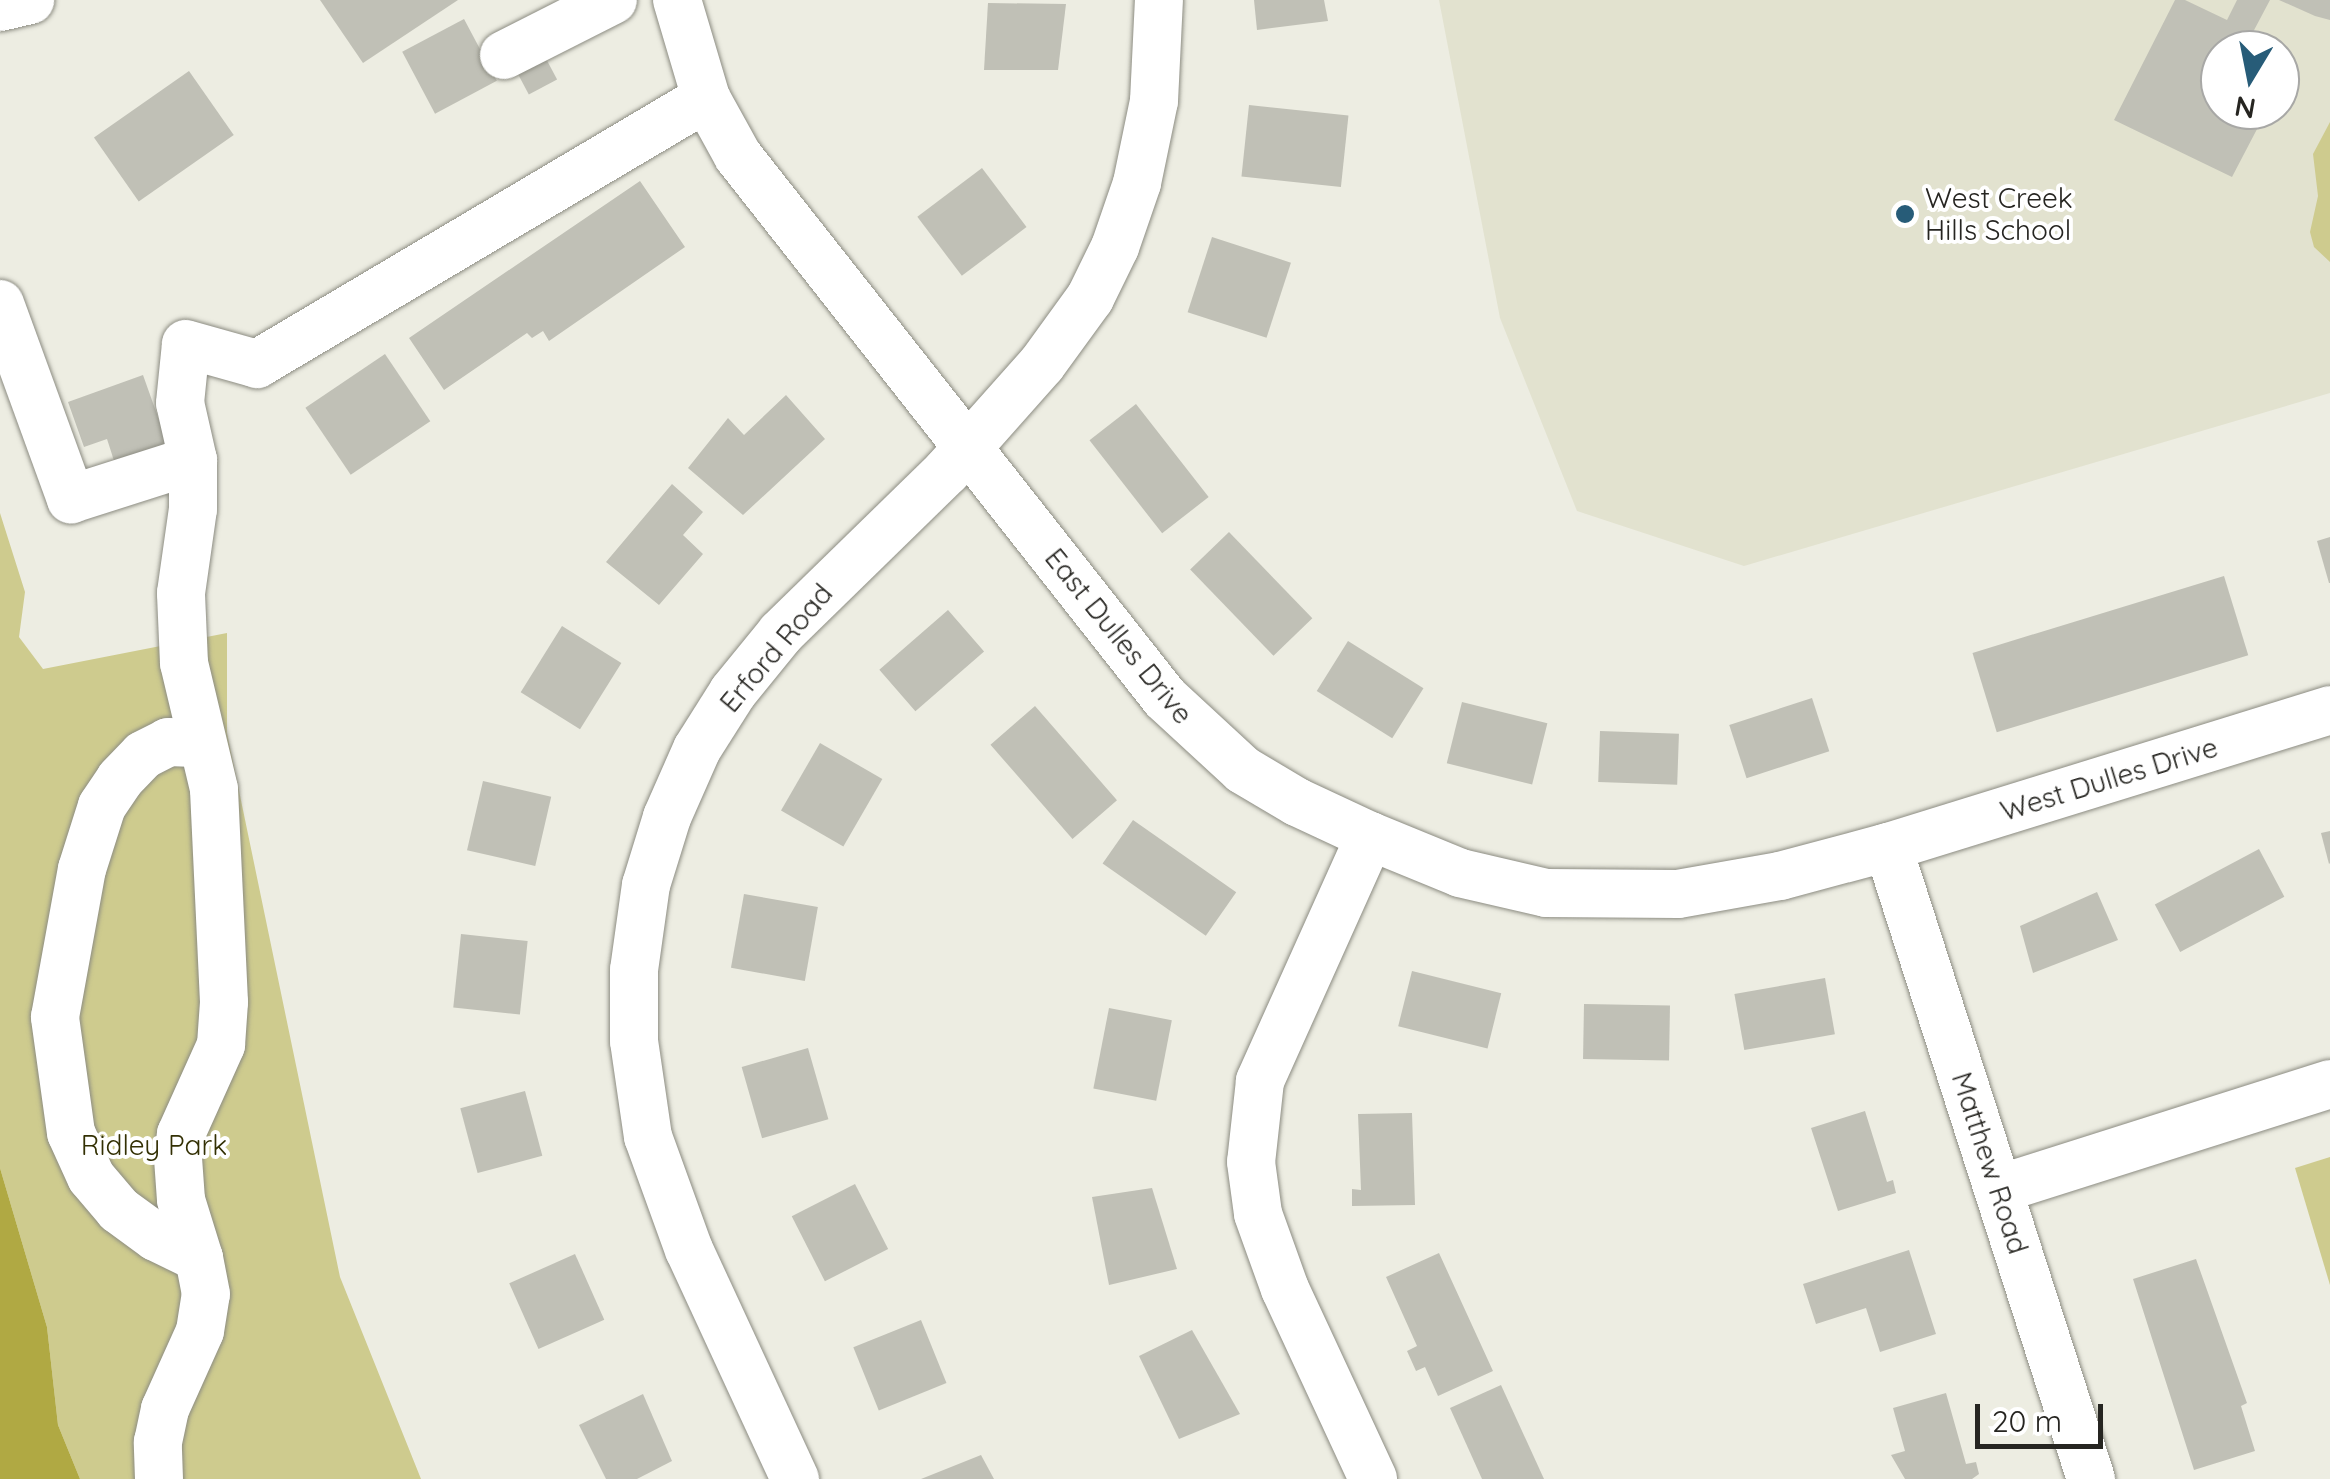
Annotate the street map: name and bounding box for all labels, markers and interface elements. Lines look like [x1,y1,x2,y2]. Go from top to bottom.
north arrow [2200,30,2300,130]
text: N [2232,89,2258,127]
place label: West Creek Hills School [1925,181,2073,247]
marker: West Creek Hills School [1894,203,1916,225]
street label: East Dulles Drive [1038,542,1200,730]
street label: Erford Road [713,577,839,719]
street label: West Dulles Drive [1996,730,2222,828]
street label: Matthew Road [1945,1068,2035,1258]
park label: Ridley Park [81,1128,227,1162]
scale bar [1980,1384,2108,1446]
text: 20 m [1992,1402,2062,1440]

